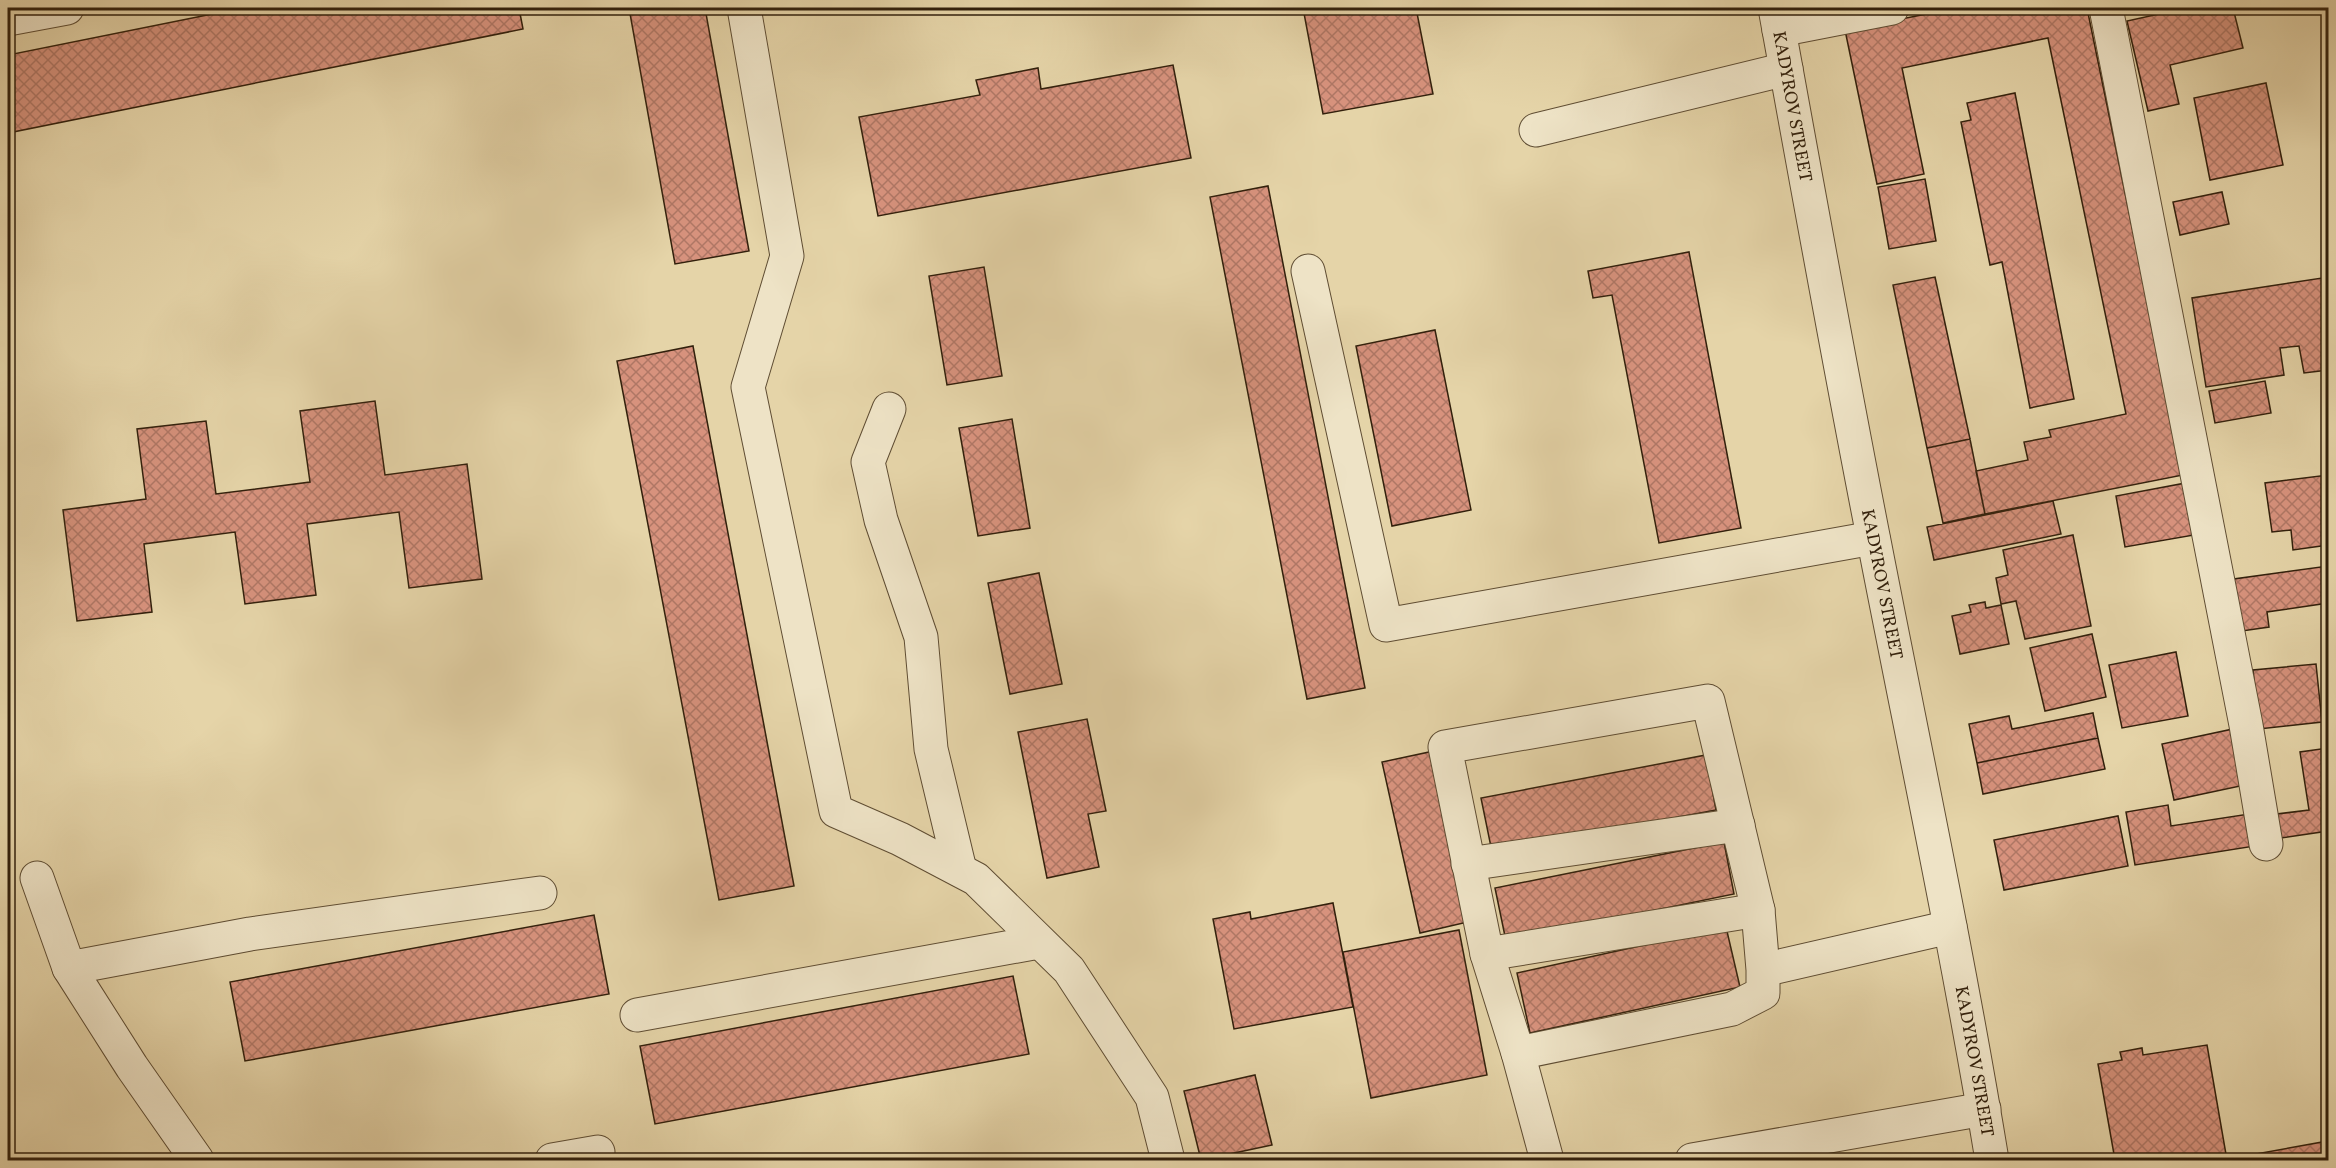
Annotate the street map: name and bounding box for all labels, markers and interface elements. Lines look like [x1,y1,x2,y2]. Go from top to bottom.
street label: KADYROV STREET [1765,29,1817,184]
street label: KADYROV STREET [1854,507,1908,662]
street label: KADYROV STREET [1948,984,1999,1139]

